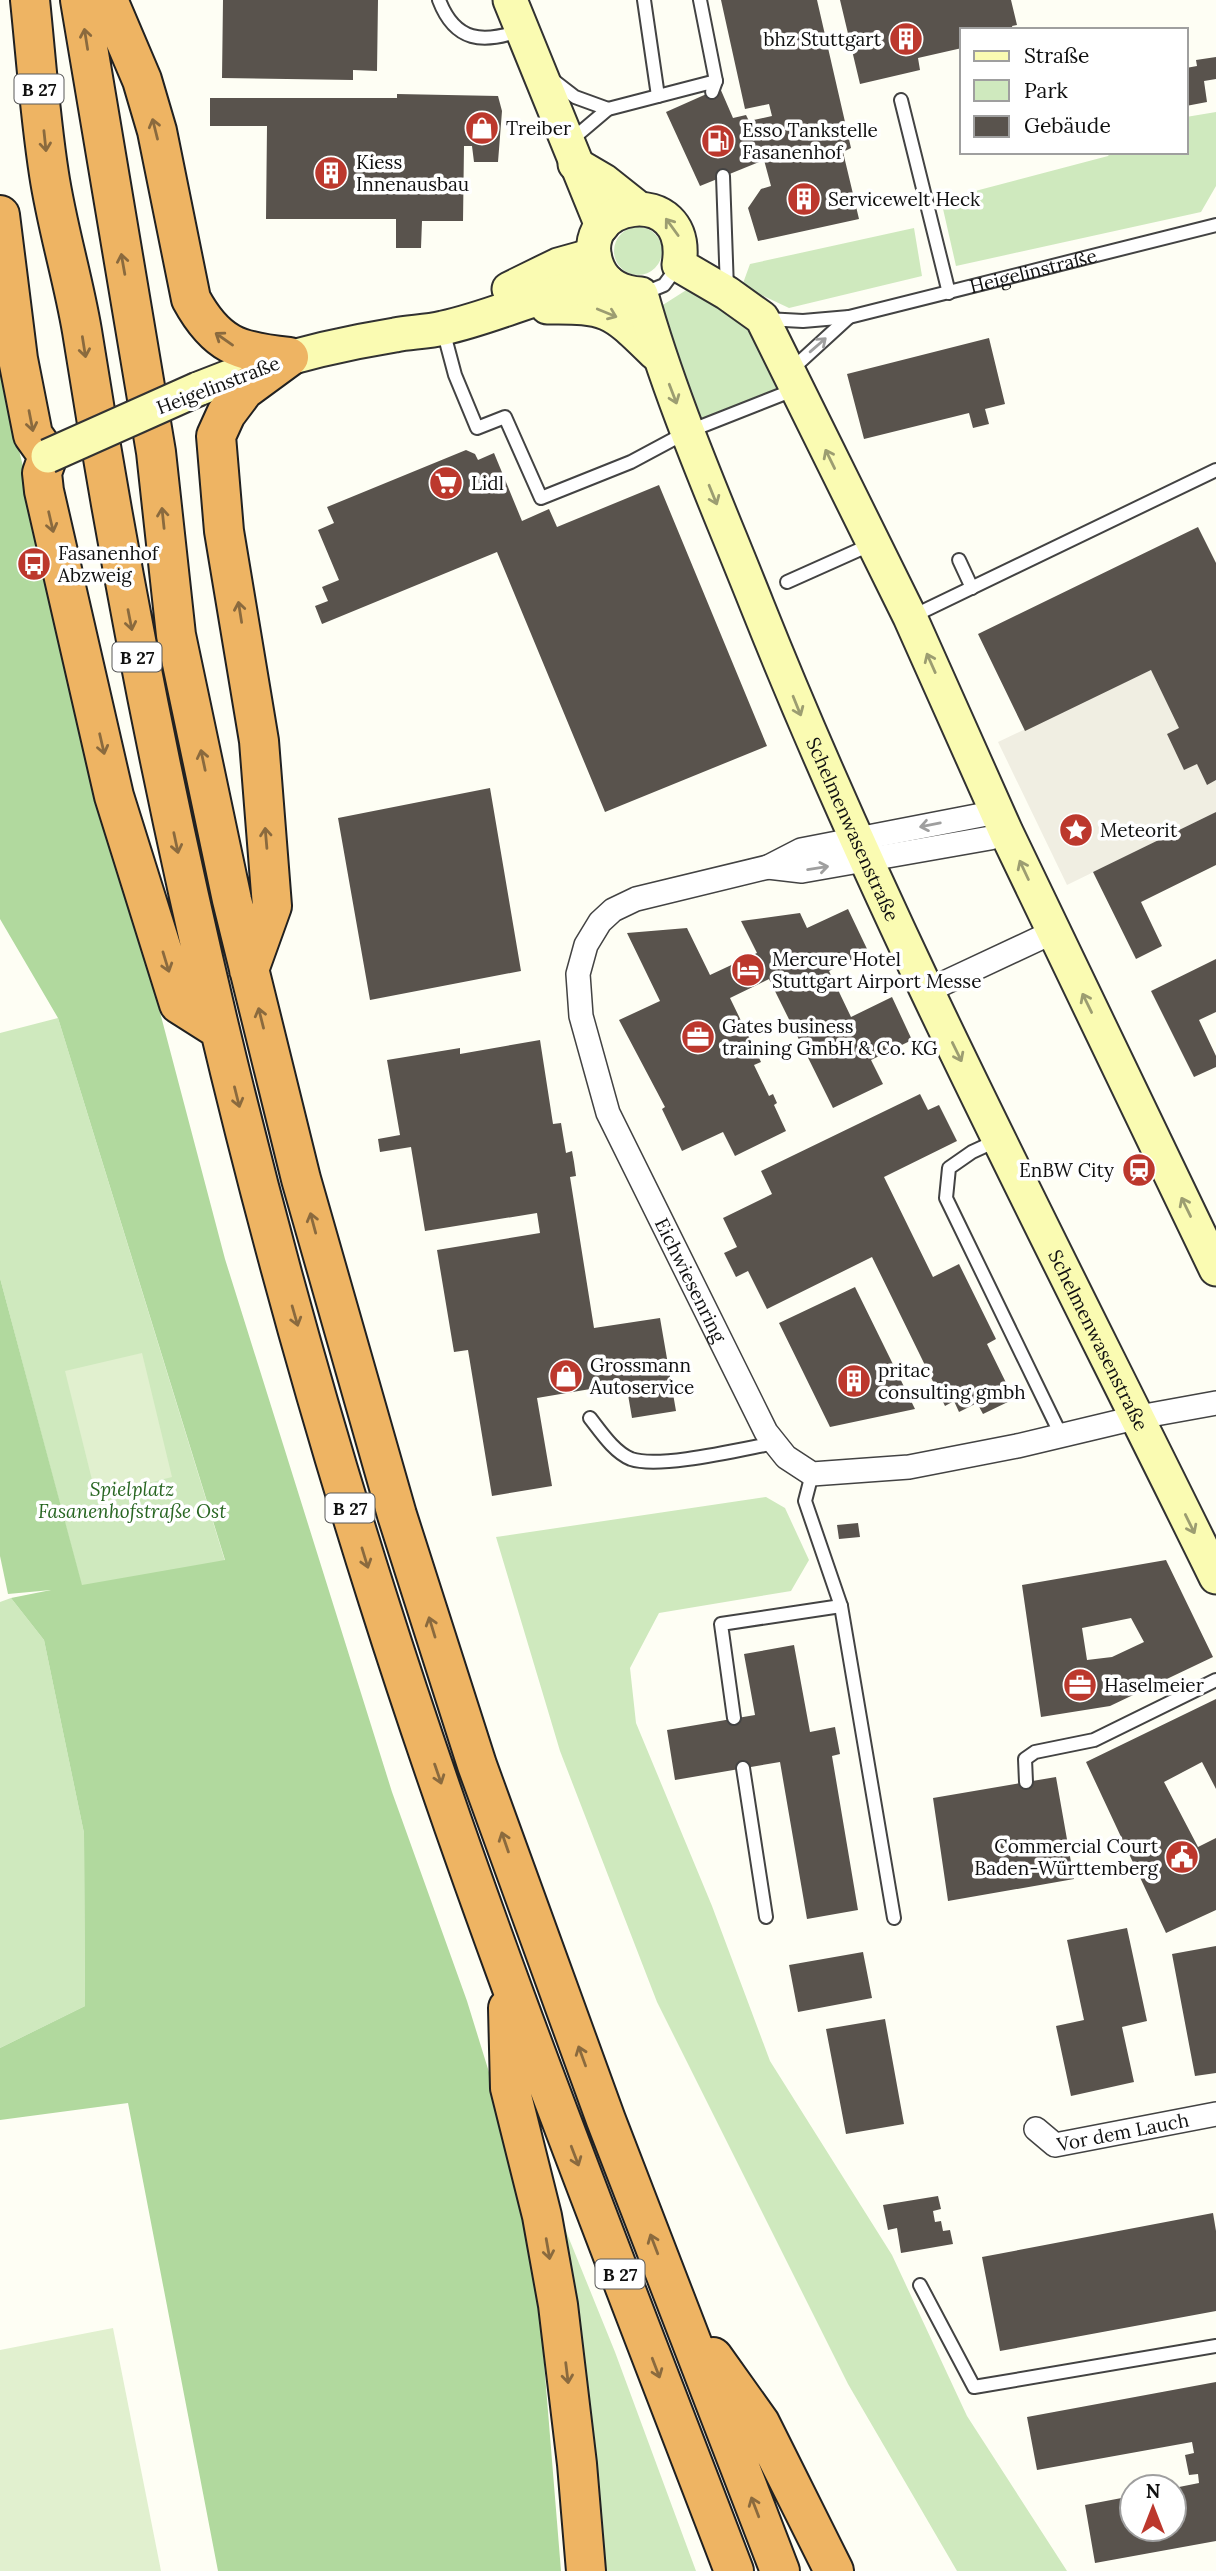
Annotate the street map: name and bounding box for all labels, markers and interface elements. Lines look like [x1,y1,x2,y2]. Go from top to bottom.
building icon: bhz Stuttgart [887,20,925,58]
place label: bhz Stuttgart [764,27,882,51]
one-way arrow [79,28,92,51]
legend [960,28,1188,154]
text: Straße [1024,42,1089,69]
road number: B 27 [14,74,64,104]
text: Park [1024,77,1068,104]
shop icon: Treiber [463,109,501,147]
text: Gebäude [1024,112,1111,139]
place label: Treiber [506,116,572,140]
one-way arrow [148,118,161,140]
place label: Esso Tankstelle Fasanenhof [742,118,878,164]
fuel station icon: Esso Tankstelle Fasanenhof [699,122,737,160]
one-way arrow [39,129,52,152]
place label: Kiess Innenausbau [356,150,469,196]
building icon: Kiess Innenausbau [312,154,350,192]
building icon: Servicewelt Heck [785,180,823,218]
place label: Servicewelt Heck [828,187,981,211]
one-way arrow [664,219,679,237]
street label: Heigelinstraße [967,243,1099,298]
one-way arrow [115,253,129,276]
one-way arrow [596,307,617,320]
one-way arrow [215,332,234,347]
one-way arrow [78,336,91,358]
one-way arrow [809,337,827,353]
street label: Heigelinstraße [153,350,283,420]
one-way arrow [668,383,680,405]
one-way arrow [24,410,38,432]
one-way arrow [823,449,837,470]
supermarket icon: Lidl [427,464,465,502]
place label: Lidl [471,471,504,495]
one-way arrow [707,484,720,505]
one-way arrow [156,507,169,530]
one-way arrow [45,510,58,533]
place label: Fasanenhof Abzweig [57,541,160,587]
bus stop icon: Fasanenhof Abzweig [15,545,53,583]
one-way arrow [233,601,246,624]
one-way arrow [124,608,138,631]
road number: B 27 [113,642,162,672]
one-way arrow [924,653,937,674]
one-way arrow [792,695,805,717]
one-way arrow [96,732,110,755]
street label: Schelmenwasenstraße [801,733,905,925]
one-way arrow [195,749,209,772]
place icon: Meteorit [1057,811,1095,849]
place label: Meteorit [1100,818,1178,842]
one-way arrow [919,819,942,832]
one-way arrow [259,827,272,850]
one-way arrow [170,831,184,854]
one-way arrow [1016,860,1029,881]
one-way arrow [806,862,829,875]
place label: Mercure Hotel Stuttgart Airport Messe [772,947,981,993]
one-way arrow [161,951,174,973]
hotel icon: Mercure Hotel Stuttgart Airport Messe [729,951,767,989]
one-way arrow [1080,993,1093,1014]
one-way arrow [254,1007,267,1030]
place label: Gates business training GmbH & Co. KG [722,1014,938,1060]
office icon: Gates business training GmbH & Co. KG [679,1018,717,1056]
one-way arrow [951,1041,965,1062]
one-way arrow [231,1085,244,1107]
station icon: EnBW City [1120,1151,1158,1189]
place label: EnBW City [1019,1158,1114,1182]
one-way arrow [1179,1197,1193,1218]
one-way arrow [306,1212,319,1235]
street label: Eichwiesenring [650,1214,732,1347]
street label: Schelmenwasenstraße [1043,1246,1154,1435]
one-way arrow [289,1305,302,1327]
place label: Grossmann Autoservice [589,1353,694,1399]
shop icon: Grossmann Autoservice [547,1357,585,1395]
place label: pritac consulting gmbh [878,1358,1026,1404]
building icon: pritac consulting gmbh [835,1362,873,1400]
park label: Spielplatz Fasanenhofstraße Ost [38,1477,226,1523]
road number: B 27 [326,1493,374,1522]
one-way arrow [1184,1513,1197,1534]
one-way arrow [360,1547,373,1569]
one-way arrow [424,1616,437,1638]
office icon: Haselmeier [1061,1666,1099,1704]
place label: Haselmeier [1104,1673,1205,1697]
one-way arrow [432,1763,445,1785]
one-way arrow [498,1831,511,1853]
place label: Commercial Court Baden-Württemberg [974,1834,1159,1880]
public building icon: Commercial Court Baden-Württemberg [1163,1838,1201,1876]
one-way arrow [575,2045,587,2067]
street label: Vor dem Lauch [1054,2108,1191,2157]
one-way arrow [570,2144,583,2166]
one-way arrow [647,2233,660,2255]
one-way arrow [542,2238,555,2260]
road number: B 27 [596,2260,644,2288]
one-way arrow [651,2357,664,2379]
one-way arrow [560,2361,573,2384]
north arrow [1118,2473,1188,2543]
text: N [1146,2479,1161,2503]
one-way arrow [748,2497,761,2519]

